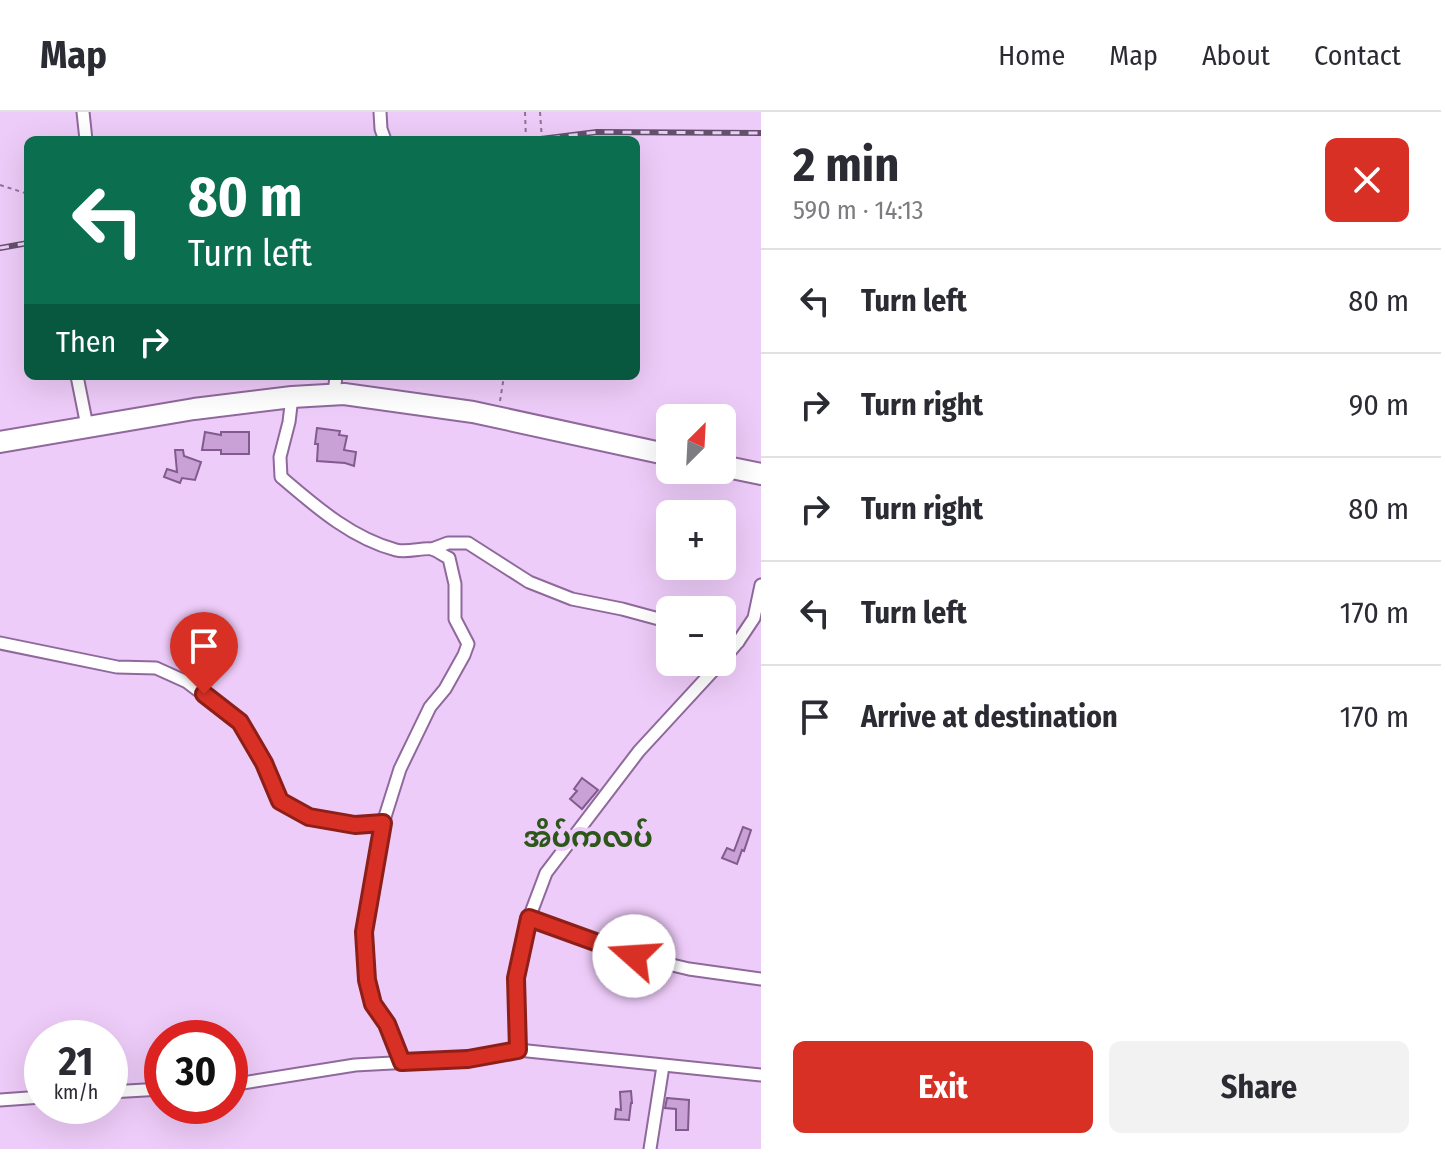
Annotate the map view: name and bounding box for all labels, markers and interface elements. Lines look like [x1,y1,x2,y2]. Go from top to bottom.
text: Map [40,32,107,78]
text: Home [998,39,1065,72]
text: Map [1109,39,1158,72]
text: About [1202,39,1270,72]
text: Contact [1314,39,1401,72]
text: 2 min [793,136,899,194]
button: close [1325,138,1409,222]
text: 80 m [188,164,303,231]
icon: left [56,168,160,272]
text: 590 m · 14:13 [793,195,924,226]
text: Turn left [188,232,312,276]
icon: left [793,279,837,323]
text: Turn left [861,283,967,319]
text: 80 m [1348,283,1409,319]
icon: right [132,320,176,364]
text: Then [56,324,116,360]
icon: right [793,383,837,427]
text: Turn right [861,387,983,423]
text: 90 m [1349,387,1409,423]
north arrow [656,404,736,484]
map controls [656,404,736,676]
icon: right [793,487,837,531]
text: Turn right [861,491,983,527]
text: 80 m [1348,491,1409,527]
button: + [656,500,736,580]
icon: left [793,591,837,635]
text: Turn left [861,595,967,631]
text: 170 m [1340,595,1409,631]
button: − [656,596,736,676]
pin [170,612,238,694]
icon: arrive [182,624,226,668]
icon: arrive [793,695,837,739]
text: Arrive at destination [861,699,1118,735]
text: 170 m [1340,699,1409,735]
district label: အိပ်ကလပ် [523,818,653,854]
position arrow [592,914,676,998]
speed limit sign: 30 [144,1020,248,1124]
text: 21 [59,1038,93,1086]
button: Exit [793,1041,1093,1133]
button: Share [1109,1041,1409,1133]
text: km/h [54,1080,98,1104]

